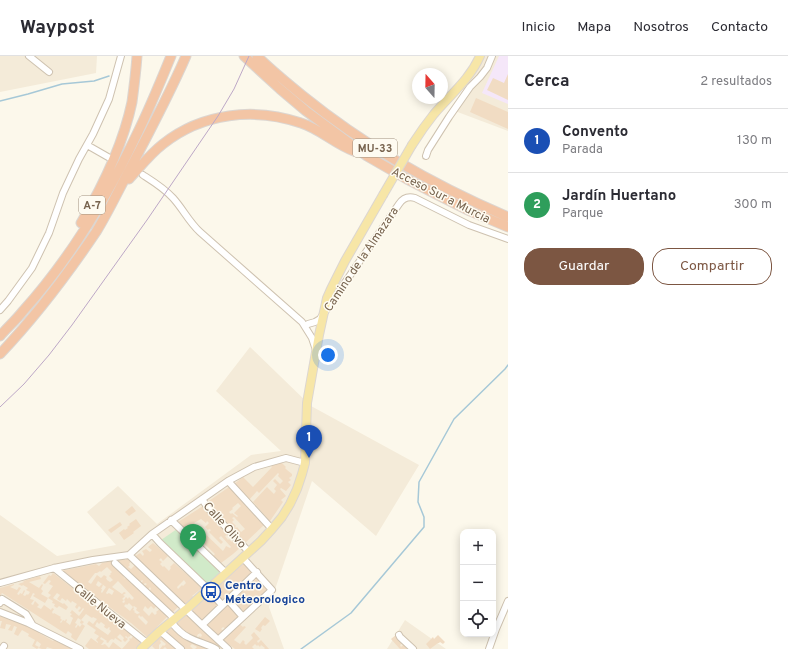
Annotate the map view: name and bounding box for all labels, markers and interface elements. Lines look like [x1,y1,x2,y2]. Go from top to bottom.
text: Waypost [20,16,95,40]
text: Inicio [522,19,555,36]
text: Mapa [577,19,611,36]
text: Nosotros [633,19,689,36]
text: Contacto [711,19,768,36]
north arrow [412,68,448,104]
text: Cerca [524,71,570,93]
text: 2 resultados [700,74,772,90]
text: Convento [562,123,628,142]
text: 1 [534,133,540,149]
text: 130 m [737,133,772,149]
road number: MU-33 [353,139,397,157]
text: Parada [562,142,603,158]
street label: Acceso Sur a Murcia [389,164,492,228]
text: Jardín Huertano [562,187,676,206]
road number: A-7 [79,196,105,214]
text: 2 [533,197,541,213]
text: 300 m [734,197,772,213]
street label: Camino de la Almazara [321,204,403,315]
text: Parque [562,206,603,222]
button: Guardar [524,248,644,285]
button: Compartir [652,248,772,285]
your location [318,345,338,365]
pin: 1 [296,425,322,458]
street label: Calle Olivo [199,499,250,553]
pin: 2 [180,524,206,557]
map controls [460,529,496,637]
button: + [460,529,496,565]
button: − [460,565,496,601]
place label: Centro Meteorologico [225,578,305,608]
street label: Calle Nueva [70,581,129,633]
bus stop icon: Centro Meteorologico [200,581,222,603]
button: locate [460,601,496,637]

